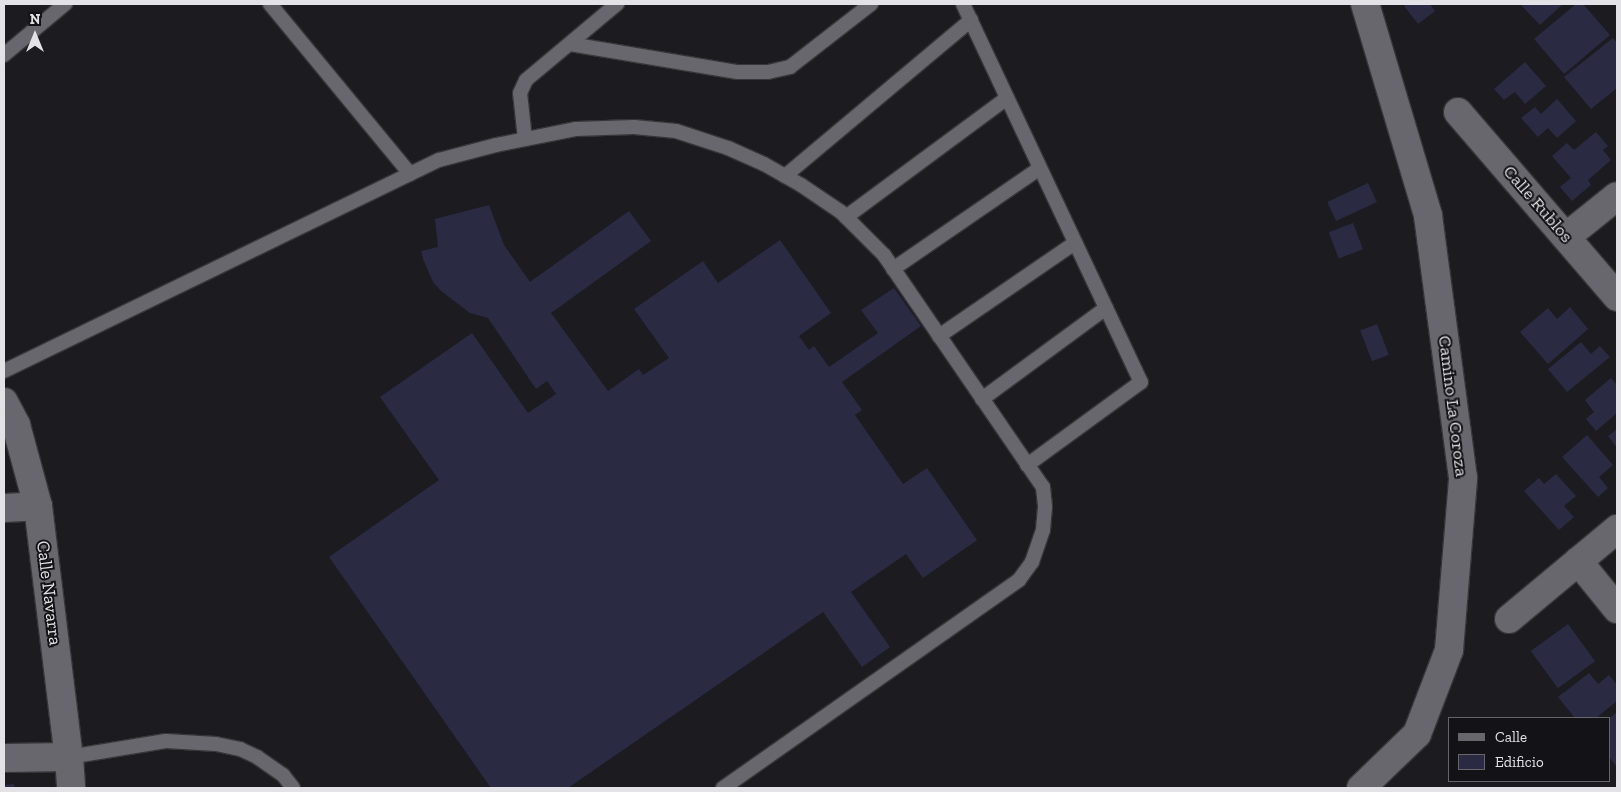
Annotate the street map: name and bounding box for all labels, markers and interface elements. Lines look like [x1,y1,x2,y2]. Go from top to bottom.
north arrow [10,10,60,60]
text: N [30,11,40,28]
street label: Calle Rublos [1499,161,1577,247]
street label: Camino La Coroza [1434,334,1472,478]
street label: Calle Navarra [32,539,66,647]
legend [1448,717,1611,782]
text: Calle [1495,728,1527,746]
text: Edificio [1495,753,1544,771]

